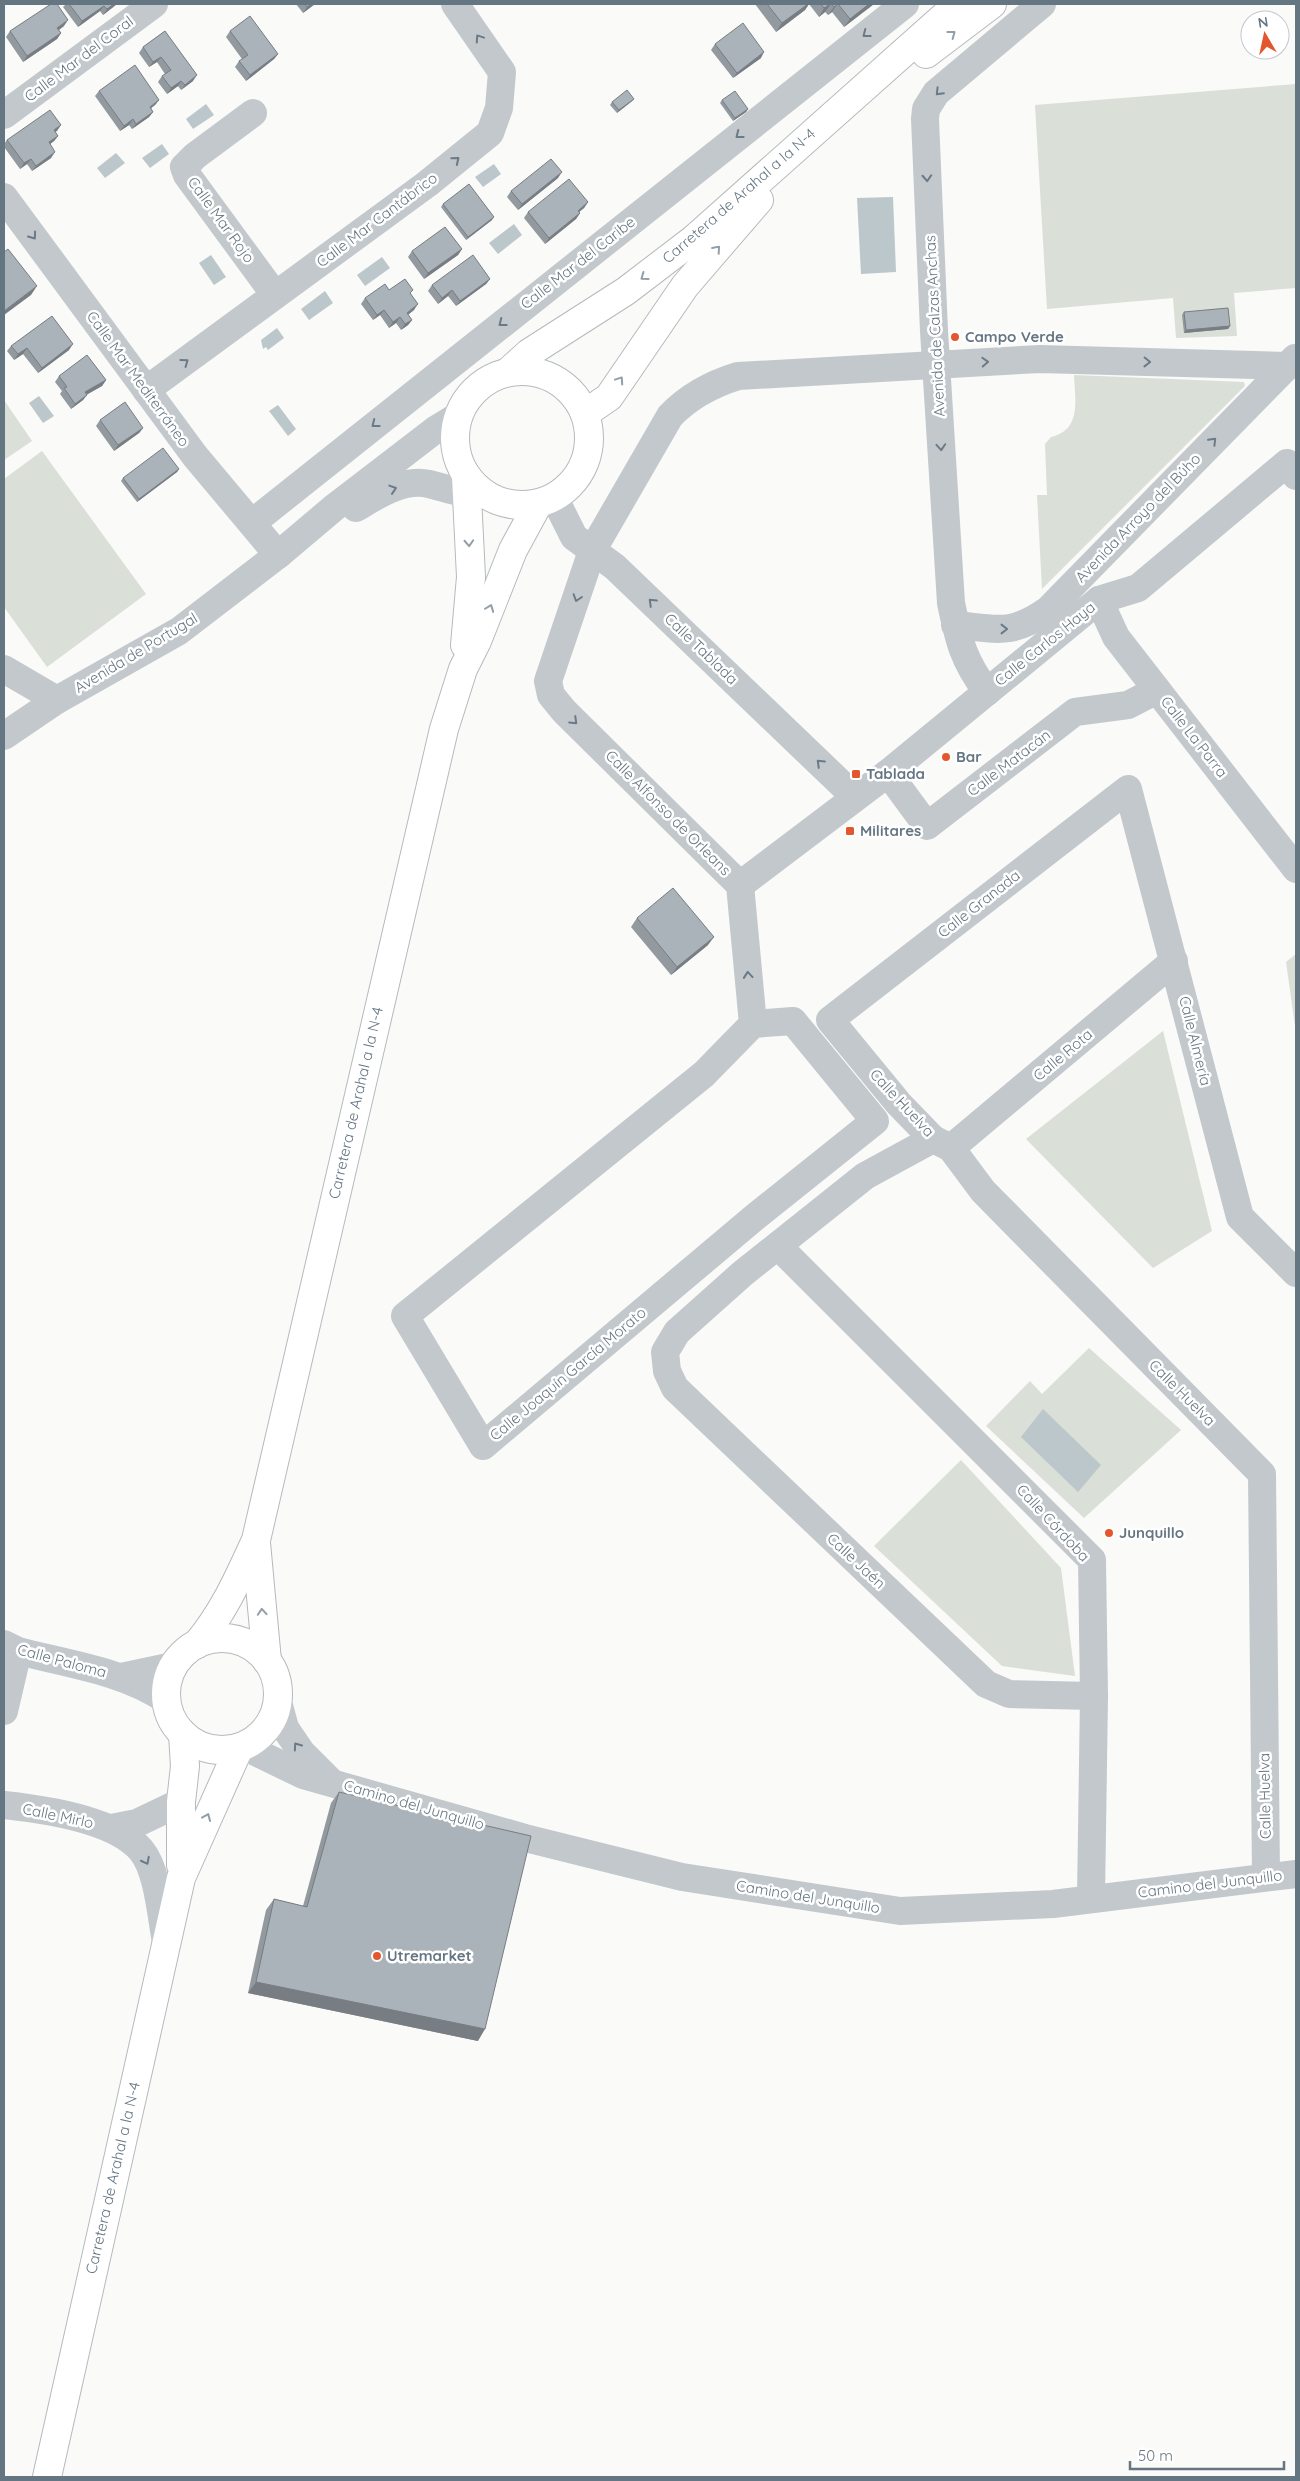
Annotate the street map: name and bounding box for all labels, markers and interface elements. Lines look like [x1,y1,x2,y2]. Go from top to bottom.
north arrow [1240,10,1290,60]
street label: Calle Mar del Coral [20,11,137,106]
text: N [1256,12,1269,32]
one-way arrow [863,29,872,38]
one-way arrow [946,31,956,40]
one-way arrow [476,34,485,43]
one-way arrow [936,86,945,95]
street label: Carretera de Arahal a la N-4 [658,124,819,267]
one-way arrow [736,130,745,138]
one-way arrow [450,158,459,166]
street label: Calle Mar Cantábrico [313,168,441,271]
street label: Calle Mar Rojo [184,173,259,266]
one-way arrow [922,174,933,182]
street label: Calle Mar del Caribe [517,212,639,313]
one-way arrow [27,230,35,239]
street label: Avenida de Calzas Anchas [920,235,949,417]
one-way arrow [711,246,720,255]
one-way arrow [640,271,650,280]
street label: Calle Mar Mediterráneo [83,307,194,450]
one-way arrow [499,318,508,326]
place label: Campo Verde [965,327,1064,346]
marker: Campo Verde [949,331,961,343]
one-way arrow [981,356,989,367]
one-way arrow [1144,357,1151,367]
one-way arrow [179,359,188,367]
one-way arrow [614,376,624,385]
one-way arrow [372,419,381,427]
one-way arrow [1207,438,1216,447]
one-way arrow [936,443,947,451]
street label: Avenida Arroyo del Búho [1071,449,1204,586]
one-way arrow [388,485,397,495]
one-way arrow [464,539,475,547]
one-way arrow [573,593,583,601]
street label: Calle Carlos Haya [991,597,1099,690]
one-way arrow [649,599,658,608]
one-way arrow [484,604,494,613]
street label: Avenida de Portugal [71,608,201,697]
street label: Calle Tablada [661,609,742,688]
one-way arrow [1000,624,1008,634]
street label: Calle La Parra [1157,692,1232,781]
one-way arrow [568,715,577,724]
street label: Calle Matacán [963,725,1054,800]
street label: Calle Alfonso de Orleans [602,746,735,879]
place label: Bar [956,747,982,766]
marker: Bar [940,751,952,763]
one-way arrow [817,760,826,769]
place label: Tablada [866,764,925,783]
marker: Tablada [850,768,862,780]
place label: Militares [860,821,921,840]
marker: Militares [844,825,856,837]
street label: Calle Granada [934,866,1024,942]
one-way arrow [743,971,754,979]
street label: Calle Almería [1175,994,1216,1088]
street label: Carretera de Arahal a la N-4 [324,1005,387,1201]
street label: Calle Rota [1029,1024,1096,1085]
street label: Calle Huelva [866,1065,939,1141]
street label: Calle Joaquín García Morato [486,1303,650,1445]
street label: Calle Huelva [1145,1355,1220,1430]
street label: Calle Córdoba [1013,1480,1094,1565]
place label: Junquillo [1119,1523,1184,1542]
marker: Junquillo [1103,1527,1115,1539]
street label: Calle Jaén [823,1529,890,1592]
one-way arrow [256,1608,267,1616]
street label: Calle Paloma [16,1640,109,1682]
one-way arrow [294,1742,303,1751]
street label: Calle Huelva [1254,1753,1275,1839]
street label: Camino del Junquillo [342,1775,487,1834]
street label: Calle Mirlo [21,1799,95,1832]
one-way arrow [200,1813,211,1822]
one-way arrow [140,1856,150,1865]
street label: Camino del Junquillo [1137,1865,1283,1902]
street label: Camino del Junquillo [735,1876,881,1917]
place label: Utremarket [387,1946,472,1965]
marker: Utremarket [371,1950,383,1962]
street label: Carretera de Arahal a la N-4 [81,2080,144,2276]
scale bar [1130,2438,1284,2470]
text: 50 m [1138,2446,1173,2465]

